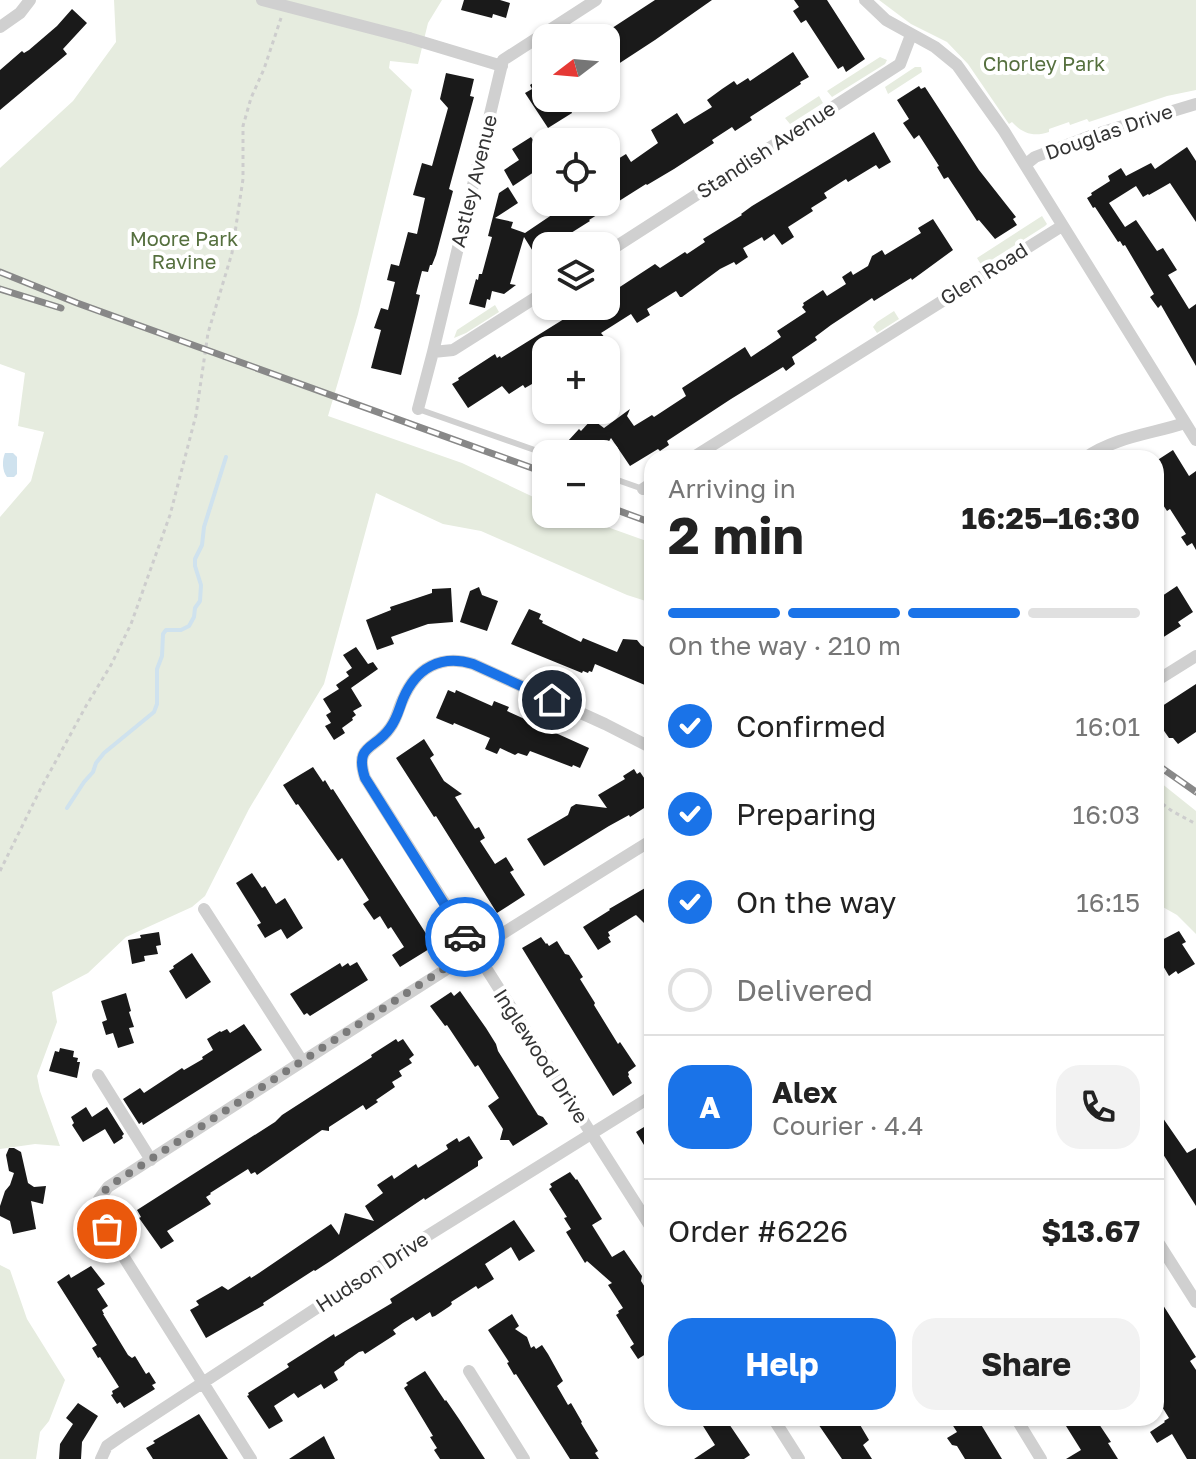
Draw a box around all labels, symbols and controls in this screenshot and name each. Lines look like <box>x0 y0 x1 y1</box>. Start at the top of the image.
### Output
north arrow <box>532 24 620 112</box>
map controls <box>532 24 620 528</box>
park label: Chorley Park <box>983 51 1105 75</box>
street label: Standish Avenue <box>692 95 839 203</box>
street label: Douglas Drive <box>1042 98 1176 164</box>
street label: Astley Avenue <box>445 112 501 250</box>
button: locate <box>532 128 620 216</box>
park label: Moore Park Ravine <box>130 226 238 273</box>
button: layers <box>532 232 620 320</box>
street label: Glen Road <box>935 237 1031 309</box>
button: + <box>532 336 620 424</box>
button: − <box>532 440 620 528</box>
text: Arriving in <box>668 473 796 504</box>
text: 16:25–16:30 <box>962 500 1140 536</box>
text: 2 min <box>668 503 804 565</box>
text: On the way · 210 m <box>668 630 901 661</box>
pin <box>518 666 586 734</box>
icon: home <box>530 678 574 722</box>
icon: check <box>668 704 712 748</box>
text: Confirmed <box>736 708 886 744</box>
text: 16:01 <box>1075 711 1140 742</box>
icon: check <box>668 792 712 836</box>
text: Preparing <box>736 796 877 832</box>
text: 16:03 <box>1073 799 1140 830</box>
icon: check <box>668 880 712 924</box>
text: On the way <box>736 884 896 920</box>
text: 16:15 <box>1076 887 1140 918</box>
courier <box>425 897 505 977</box>
icon: car <box>443 915 487 959</box>
text: Delivered <box>736 972 873 1008</box>
street label: Inglewood Drive <box>489 984 594 1127</box>
button: phone <box>1056 1065 1140 1149</box>
text: Alex <box>772 1074 837 1110</box>
text: A <box>699 1089 721 1125</box>
text: Courier · 4.4 <box>772 1110 924 1141</box>
pin <box>73 1195 141 1263</box>
icon: bag <box>85 1207 129 1251</box>
text: Order #6226 <box>668 1213 848 1249</box>
text: $13.67 <box>1041 1213 1140 1249</box>
street label: Hudson Drive <box>311 1226 432 1316</box>
button: Help <box>668 1318 896 1410</box>
button: Share <box>912 1318 1140 1410</box>

